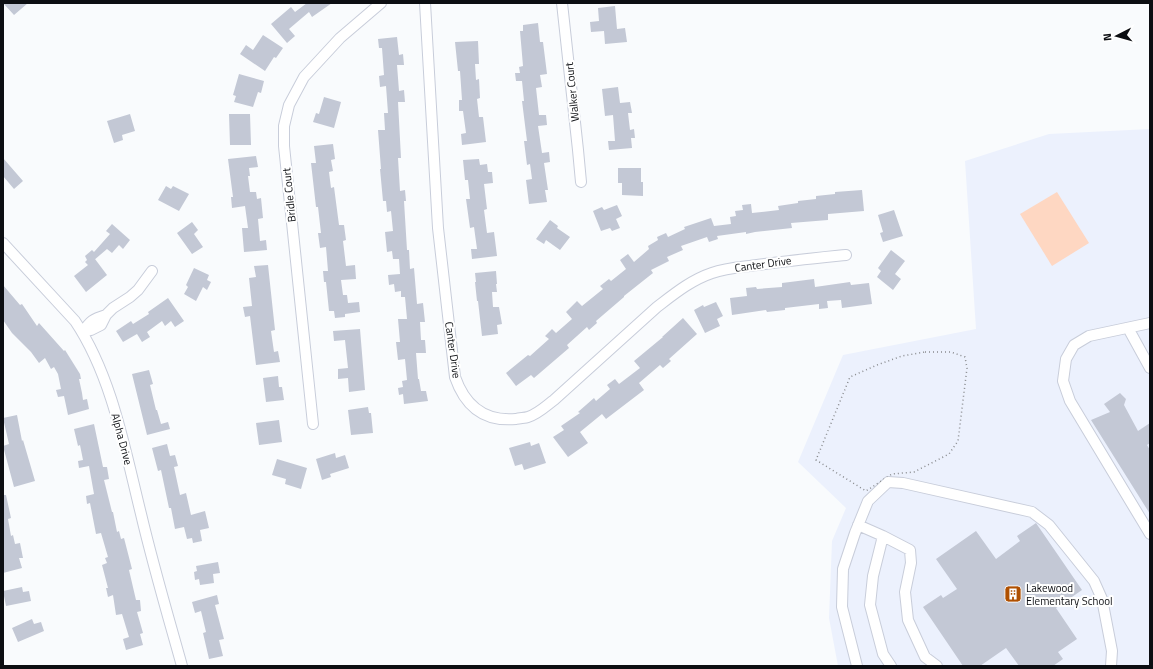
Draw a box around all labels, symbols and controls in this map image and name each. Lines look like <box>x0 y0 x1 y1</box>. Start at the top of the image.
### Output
north arrow <box>1097 16 1137 56</box>
text: N <box>1099 32 1115 42</box>
street label: Walker Court <box>561 61 583 123</box>
street label: Bridle Court <box>278 167 300 223</box>
street label: Canter Drive <box>734 252 793 276</box>
street label: Canter Drive <box>441 321 465 380</box>
street label: Alpha Drive <box>107 411 137 467</box>
place label: Lakewood Elementary School <box>1026 580 1113 609</box>
building icon: Lakewood Elementary School <box>1003 584 1023 604</box>

